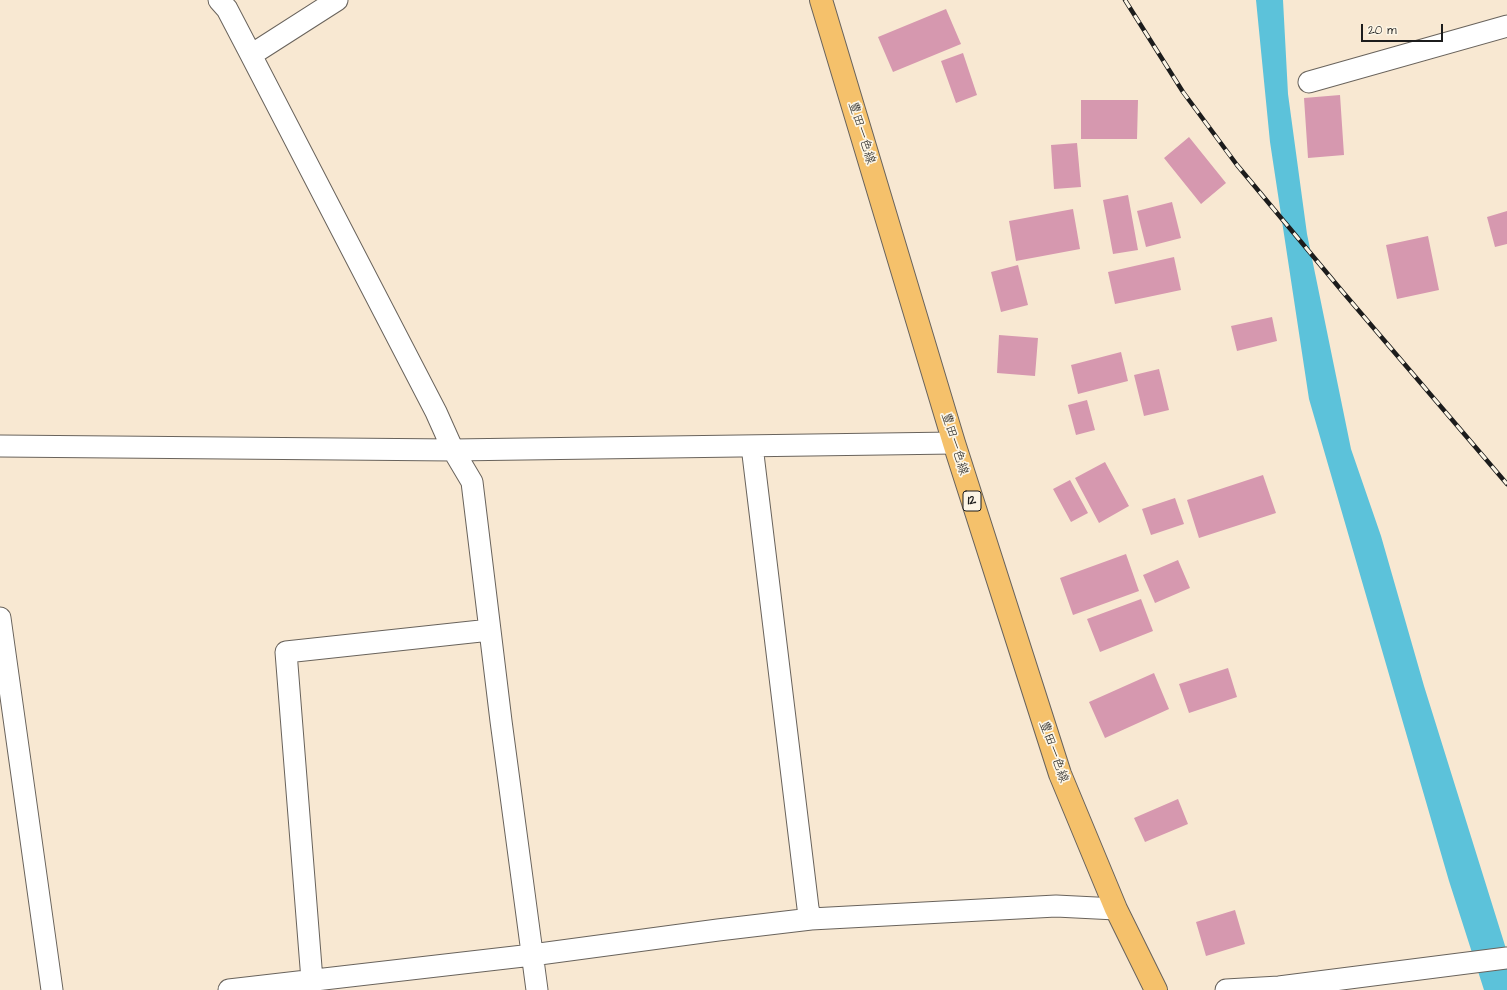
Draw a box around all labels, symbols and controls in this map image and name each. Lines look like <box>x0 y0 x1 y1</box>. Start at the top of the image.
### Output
scale bar <box>1363 16 1445 42</box>
text: 20 m <box>1368 22 1397 39</box>
street label: 豊田一色線 <box>844 100 878 166</box>
street label: 豊田一色線 <box>937 411 971 477</box>
road number: 12 <box>963 491 981 511</box>
street label: 豊田一色線 <box>1035 719 1071 785</box>

